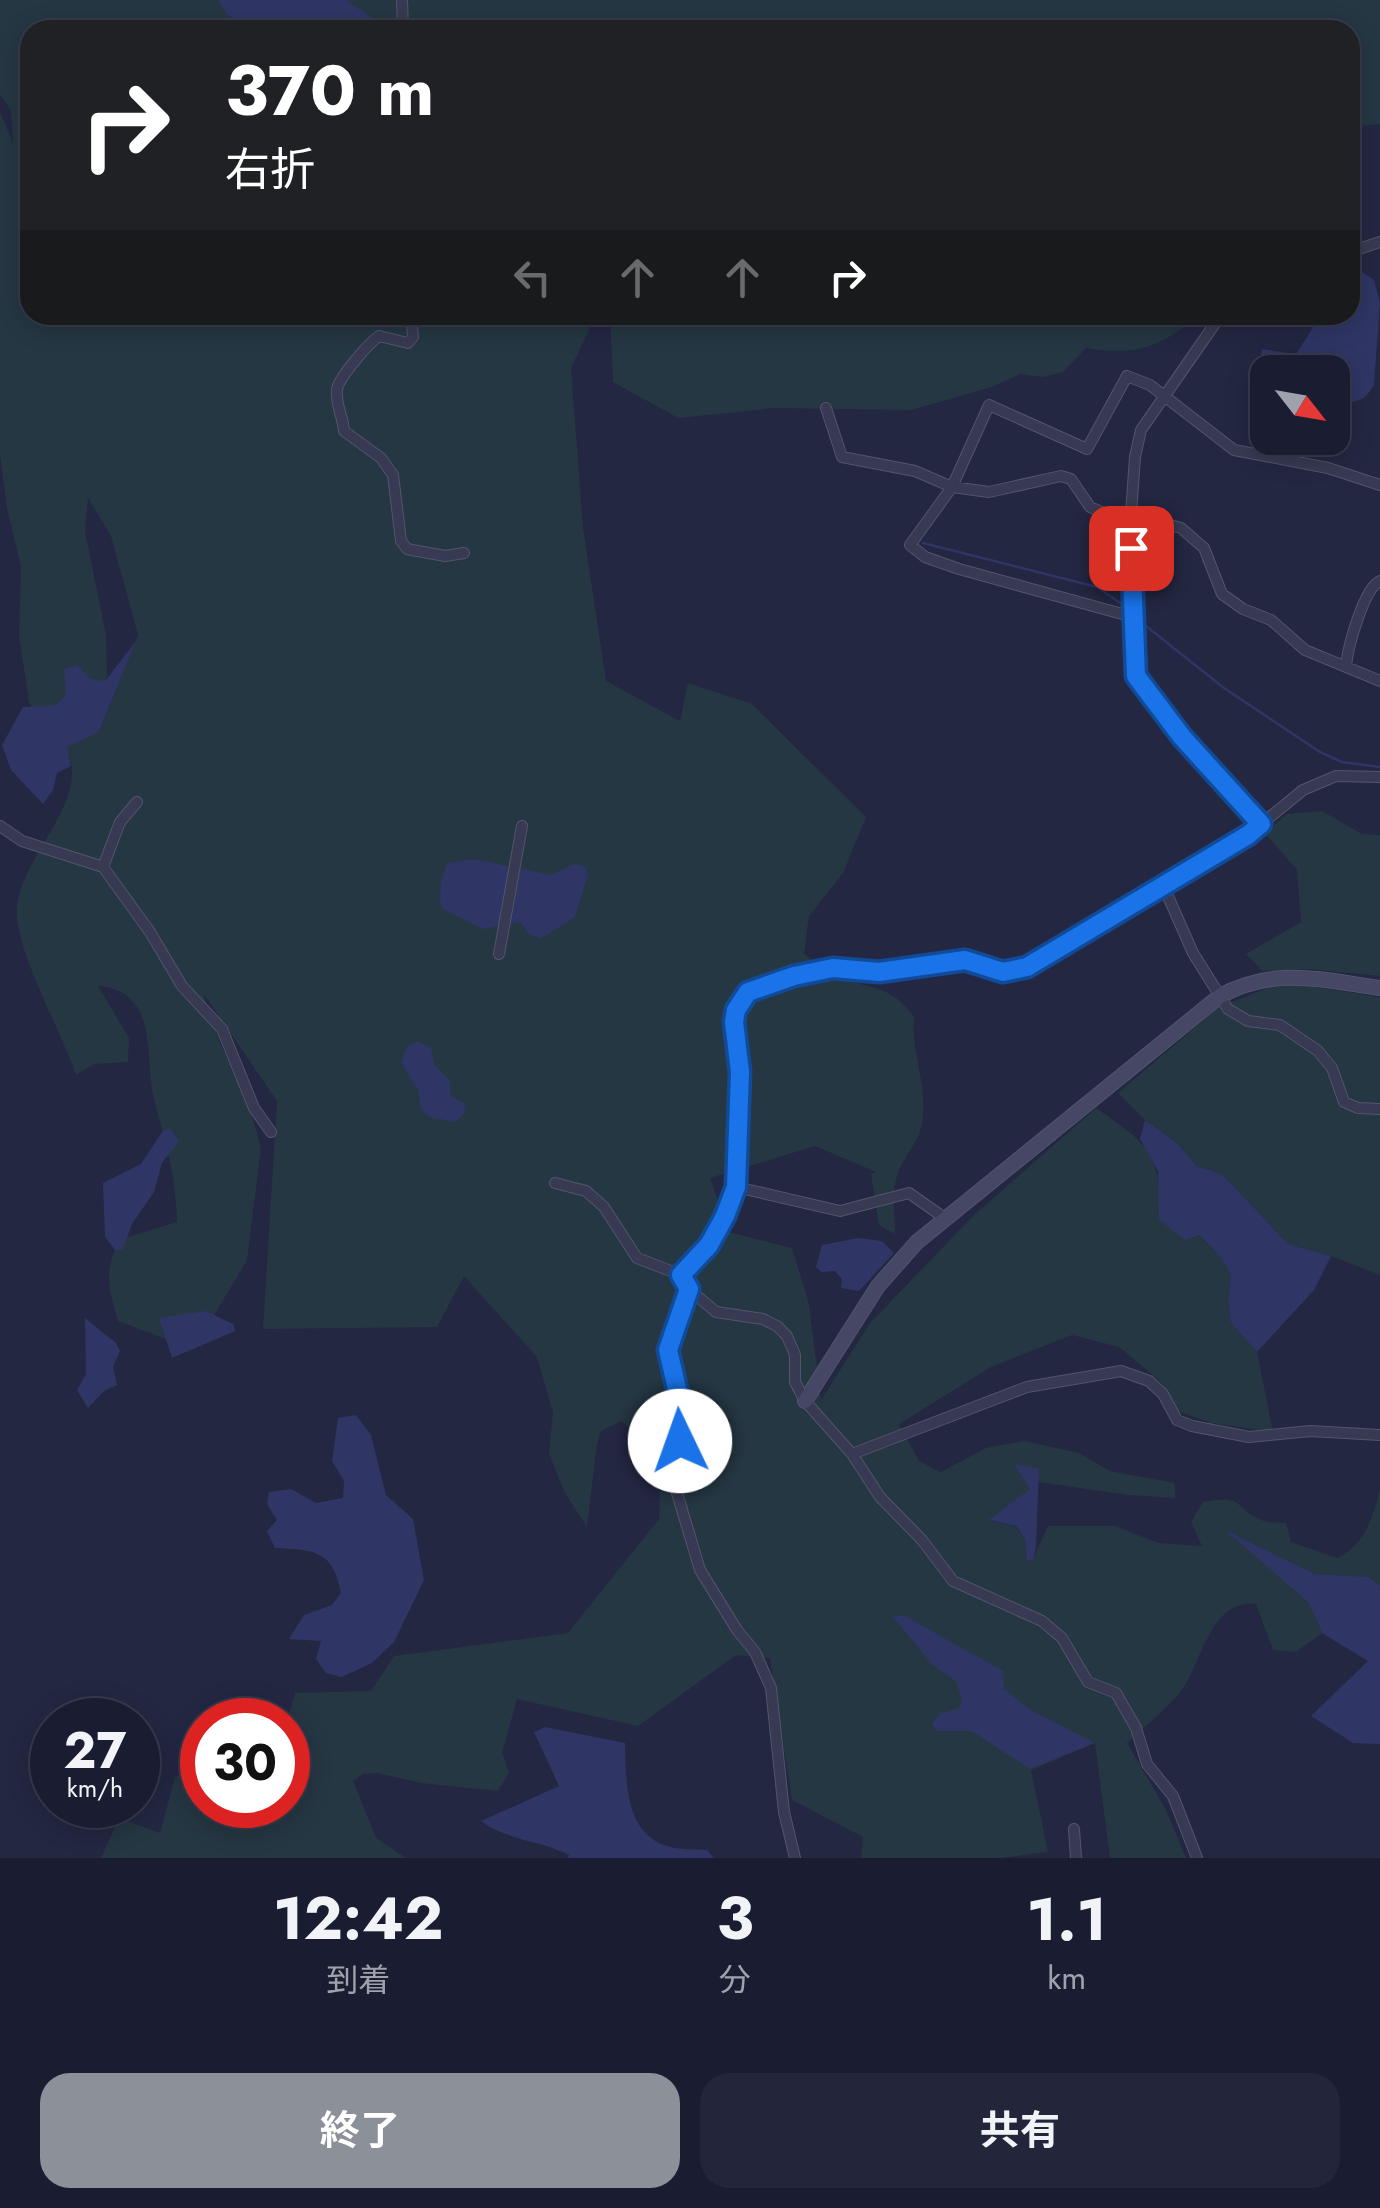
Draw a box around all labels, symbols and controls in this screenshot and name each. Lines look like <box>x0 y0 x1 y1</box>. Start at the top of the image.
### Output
text: 370 m <box>225 40 434 141</box>
icon: right <box>60 60 190 190</box>
text: 右折 <box>225 137 315 202</box>
icon: left <box>505 250 560 305</box>
icon: ahead <box>610 250 665 305</box>
icon: ahead <box>715 250 770 305</box>
icon: right <box>820 250 875 305</box>
north arrow <box>1250 355 1350 455</box>
map controls <box>1250 355 1350 455</box>
pin <box>1089 506 1174 591</box>
icon: arrive <box>1104 521 1159 576</box>
position arrow <box>628 1389 732 1493</box>
speed limit sign: 30 <box>180 1698 310 1828</box>
text: 27 <box>64 1714 126 1787</box>
text: km/h <box>67 1770 123 1806</box>
text: 12:42 <box>273 1875 443 1962</box>
text: 3 <box>716 1875 754 1962</box>
text: 1.1 <box>1027 1876 1107 1963</box>
text: km <box>1047 1955 1086 2001</box>
text: 到着 <box>326 1957 390 2003</box>
text: 分 <box>719 1957 751 2003</box>
button: 終了 <box>40 2073 680 2188</box>
button: 共有 <box>700 2073 1340 2188</box>

